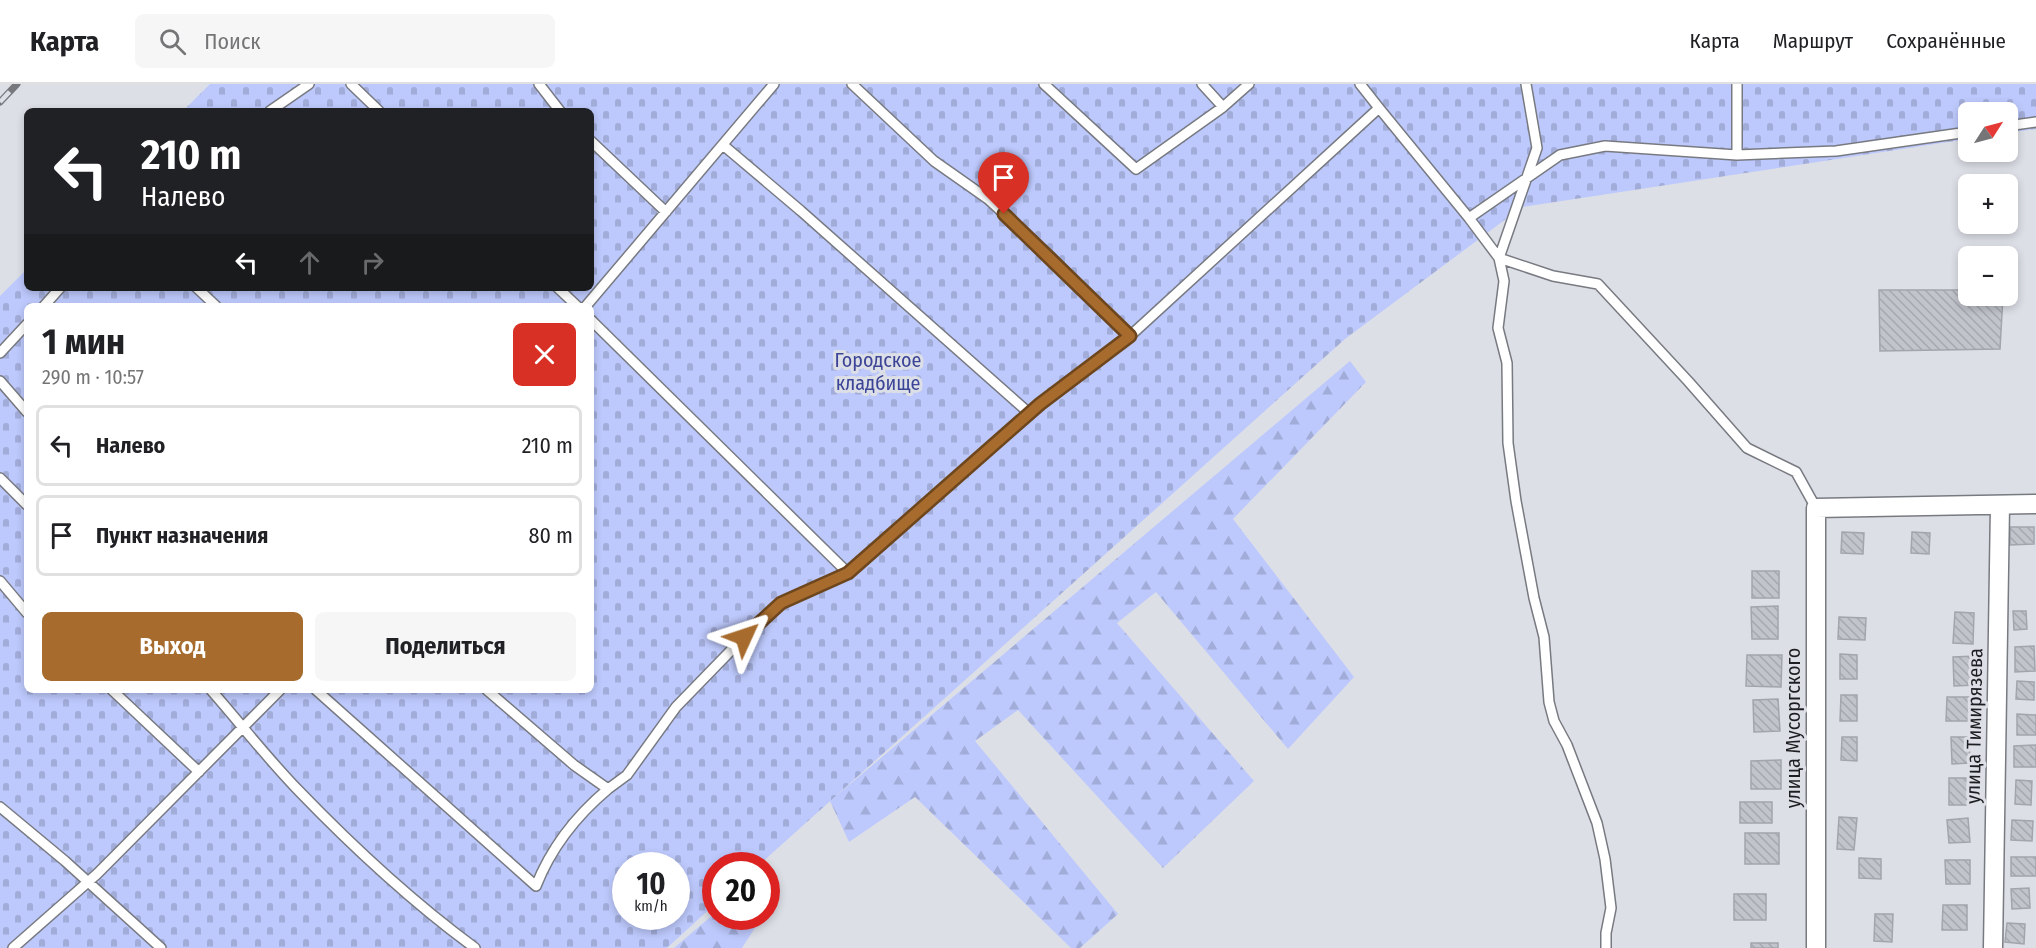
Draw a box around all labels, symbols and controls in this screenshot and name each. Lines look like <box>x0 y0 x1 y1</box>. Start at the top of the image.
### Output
search box <box>135 14 555 68</box>
text: Карта <box>30 25 99 58</box>
icon: search <box>156 25 189 58</box>
text: Поиск <box>204 28 261 55</box>
text: Карта <box>1690 28 1740 54</box>
text: Маршрут <box>1773 28 1853 54</box>
text: Сохранённые <box>1886 28 2006 54</box>
north arrow <box>1958 102 2018 162</box>
map controls <box>1958 102 2018 306</box>
text: 210 m <box>141 130 241 180</box>
icon: left <box>42 132 120 210</box>
pin <box>978 152 1029 214</box>
icon: arrive <box>987 161 1020 194</box>
button: + <box>1958 174 2018 234</box>
text: Налево <box>141 181 225 213</box>
icon: left <box>230 246 263 279</box>
icon: ahead <box>293 246 326 279</box>
icon: right <box>356 246 389 279</box>
button: − <box>1958 246 2018 306</box>
text: 1 мин <box>42 320 125 364</box>
button: close <box>513 323 576 386</box>
park label: Городское кладбище <box>835 348 921 395</box>
text: 290 m · 10:57 <box>42 365 144 389</box>
icon: left <box>45 429 78 462</box>
text: Налево <box>96 432 165 459</box>
text: 210 m <box>522 432 573 459</box>
icon: arrive <box>45 519 78 552</box>
text: Пункт назначения <box>96 522 268 549</box>
text: 80 m <box>528 522 573 549</box>
position arrow <box>712 605 776 669</box>
button: Выход <box>42 612 303 681</box>
button: Поделиться <box>315 612 576 681</box>
street label: улица Мусоргского <box>1781 648 1805 808</box>
street label: улица Тимирязева <box>1961 648 1987 804</box>
speed limit sign: 20 <box>702 852 780 930</box>
text: 10 <box>636 866 666 902</box>
text: km/h <box>634 897 668 915</box>

